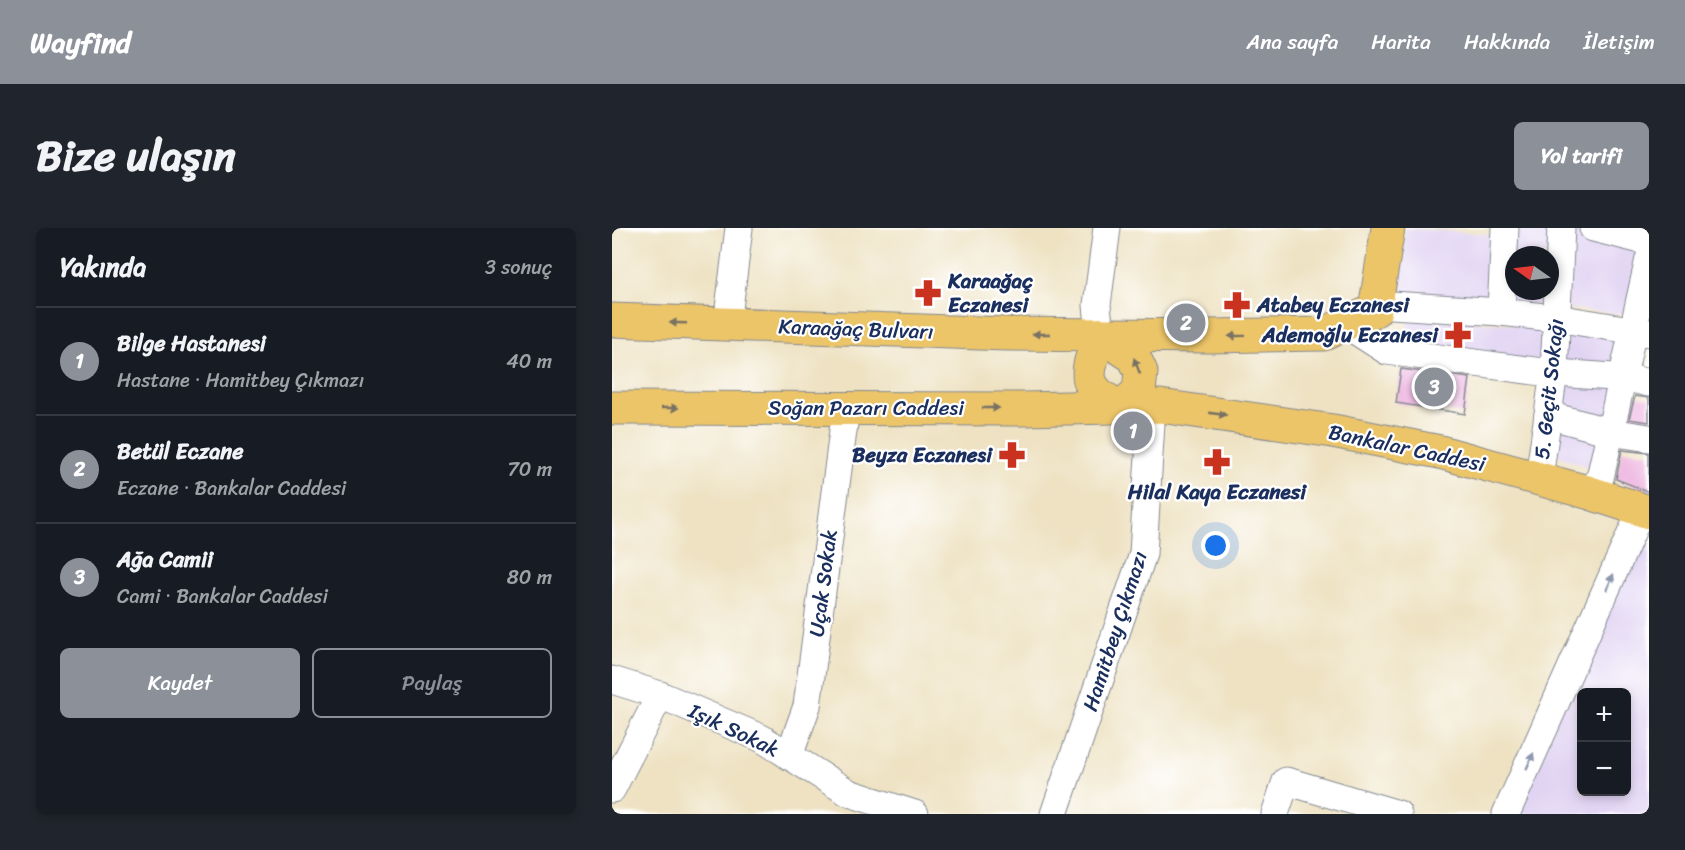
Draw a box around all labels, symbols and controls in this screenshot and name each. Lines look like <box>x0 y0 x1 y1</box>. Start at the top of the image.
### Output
text: Wayfind <box>30 18 131 67</box>
text: Ana sayfa <box>1246 23 1338 61</box>
text: Harita <box>1371 23 1431 61</box>
text: Hakkında <box>1464 23 1550 61</box>
text: İletişim <box>1583 23 1655 61</box>
text: Bize ulaşın <box>36 119 236 193</box>
button: Yol tarifi <box>1514 122 1649 190</box>
text: Yakında <box>60 244 146 290</box>
north arrow <box>1505 246 1559 300</box>
text: 3 sonuç <box>485 250 552 285</box>
place label: Karaağaç Eczanesi <box>947 262 1033 324</box>
pharmacy icon: Karaağaç Eczanesi <box>913 278 943 308</box>
place label: Atabey Eczanesi <box>1256 286 1410 324</box>
pharmacy icon: Atabey Eczanesi <box>1222 290 1252 320</box>
pin: 2 <box>1166 300 1206 346</box>
street label: Karaağaç Bulvarı <box>778 307 934 351</box>
place label: Ademoğlu Eczanesi <box>1261 316 1439 354</box>
street label: 5. Geçit Sokağı <box>1523 317 1575 461</box>
one-way arrow <box>669 319 688 328</box>
pharmacy icon: Ademoğlu Eczanesi <box>1443 320 1473 350</box>
text: Bilge Hastanesi <box>117 324 266 363</box>
one-way arrow <box>1032 329 1051 339</box>
one-way arrow <box>1227 331 1246 341</box>
text: 1 <box>75 344 84 379</box>
text: 40 m <box>506 344 552 379</box>
one-way arrow <box>1131 357 1141 375</box>
text: Hastane · Hamitbey Çıkmazı <box>117 363 364 398</box>
pin: 3 <box>1414 364 1454 410</box>
street label: Soğan Pazarı Caddesi <box>768 389 965 427</box>
one-way arrow <box>661 403 680 413</box>
one-way arrow <box>982 403 1001 413</box>
pin: 1 <box>1114 408 1152 454</box>
one-way arrow <box>1209 410 1228 419</box>
street label: Bankalar Caddesi <box>1325 413 1490 483</box>
text: Betül Eczane <box>117 432 243 471</box>
place label: Beyza Eczanesi <box>852 436 993 474</box>
pharmacy icon: Beyza Eczanesi <box>997 440 1027 470</box>
pharmacy icon: Hilal Kaya Eczanesi <box>1202 447 1232 477</box>
text: 2 <box>74 452 85 487</box>
text: 70 m <box>507 452 552 487</box>
text: Eczane · Bankalar Caddesi <box>117 471 346 506</box>
place label: Hilal Kaya Eczanesi <box>1127 473 1307 511</box>
street label: Uçak Sokak <box>798 527 848 639</box>
your location <box>1201 531 1230 560</box>
text: Ağa Camii <box>117 540 213 579</box>
street label: Hamitbey Çıkmazı <box>1071 546 1159 716</box>
text: 3 <box>74 560 85 595</box>
text: 80 m <box>507 560 552 595</box>
one-way arrow <box>1605 574 1614 591</box>
text: Cami · Bankalar Caddesi <box>117 579 328 614</box>
button: Kaydet <box>60 648 300 718</box>
button: Paylaş <box>312 648 552 718</box>
map controls <box>1577 688 1631 796</box>
button: + <box>1577 688 1631 742</box>
street label: Işık Sokak <box>681 692 786 768</box>
button: − <box>1577 742 1631 796</box>
one-way arrow <box>1525 751 1535 769</box>

